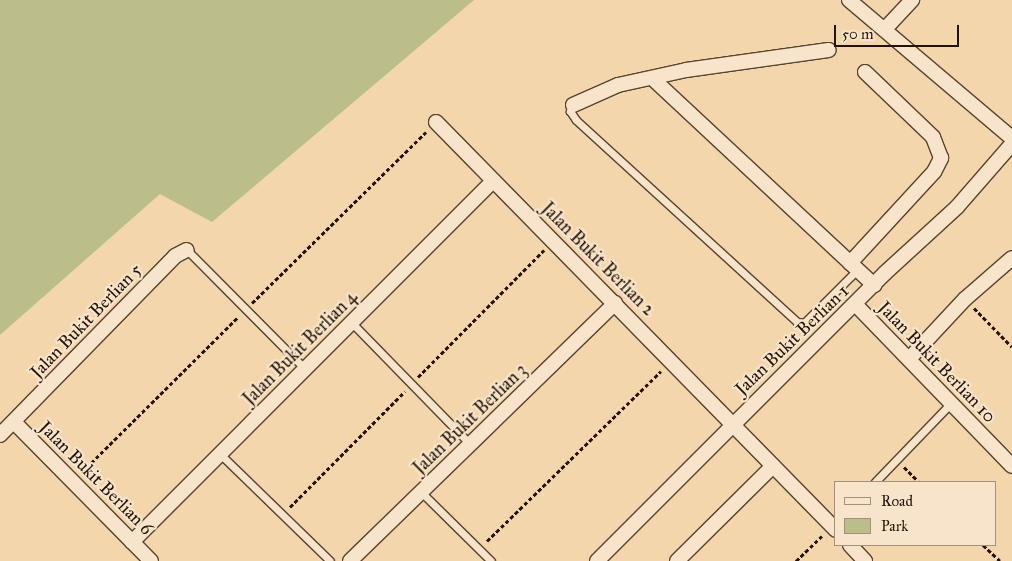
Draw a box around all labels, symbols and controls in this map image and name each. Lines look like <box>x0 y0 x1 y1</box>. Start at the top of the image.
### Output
scale bar <box>837 15 962 47</box>
text: 50 m <box>842 25 874 43</box>
street label: Jalan Bukit Berlian 2 <box>537 198 659 320</box>
street label: Jalan Bukit Berlian 5 <box>26 259 146 383</box>
street label: Jalan Bukit Berlian 1 <box>731 280 853 400</box>
street label: Jalan Bukit Berlian 4 <box>238 286 362 410</box>
street label: Jalan Bukit Berlian 10 <box>874 297 1000 427</box>
street label: Jalan Bukit Berlian 3 <box>409 359 531 479</box>
street label: Jalan Bukit Berlian 6 <box>35 417 157 539</box>
legend <box>834 481 997 546</box>
text: Road <box>881 492 913 510</box>
text: Park <box>881 517 908 535</box>

